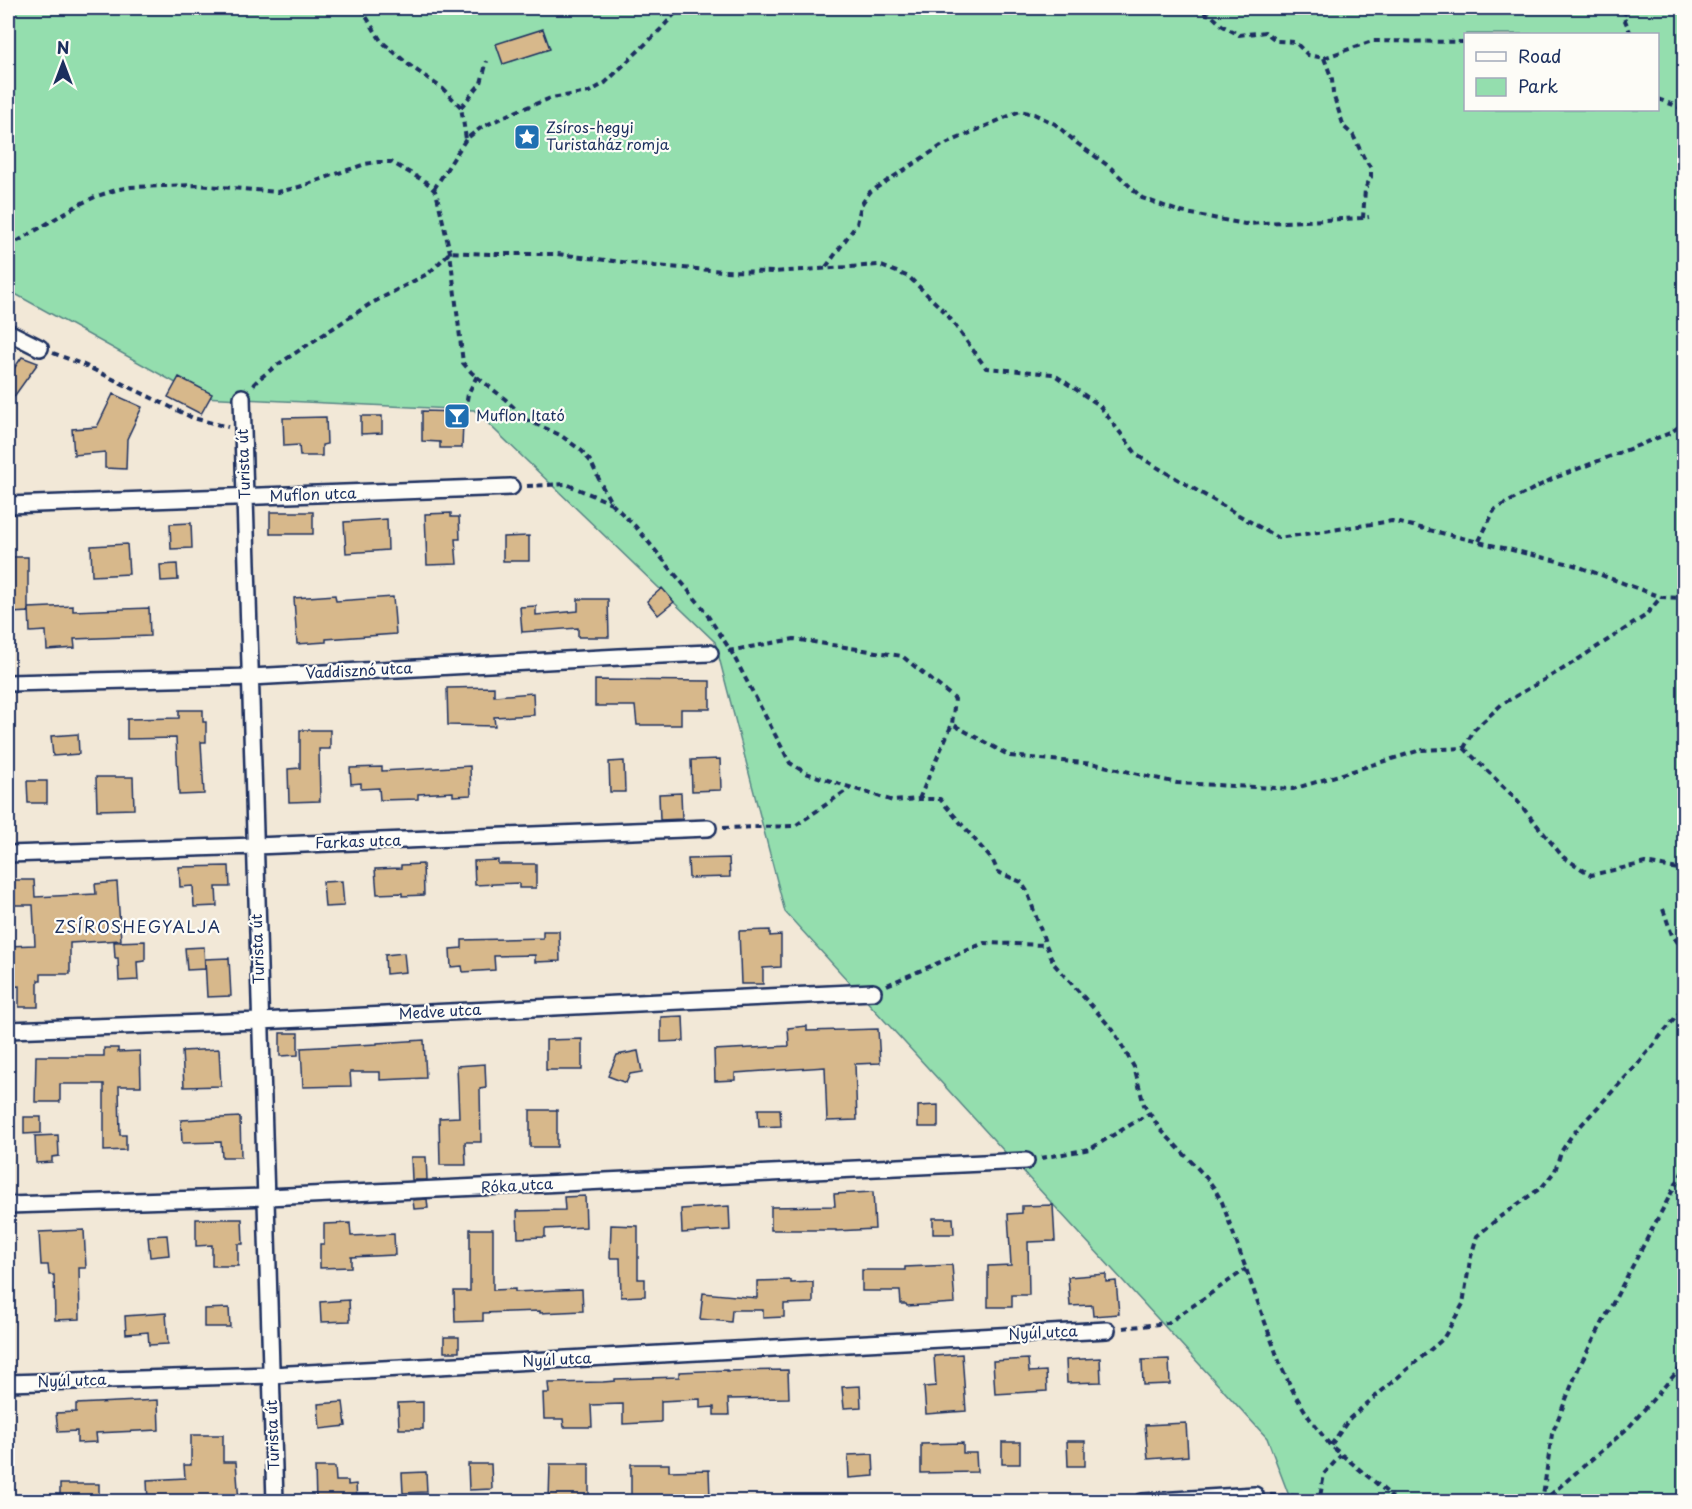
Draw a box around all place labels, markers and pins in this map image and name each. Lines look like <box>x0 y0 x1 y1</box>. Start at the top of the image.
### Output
place label: Zsíros-hegyi Turistaház romja <box>546 115 670 155</box>
place icon: Zsíros-hegyi Turistaház romja <box>512 122 542 152</box>
bar icon: Muflon Itató <box>442 401 472 431</box>
place label: Muflon Itató <box>476 403 565 426</box>

